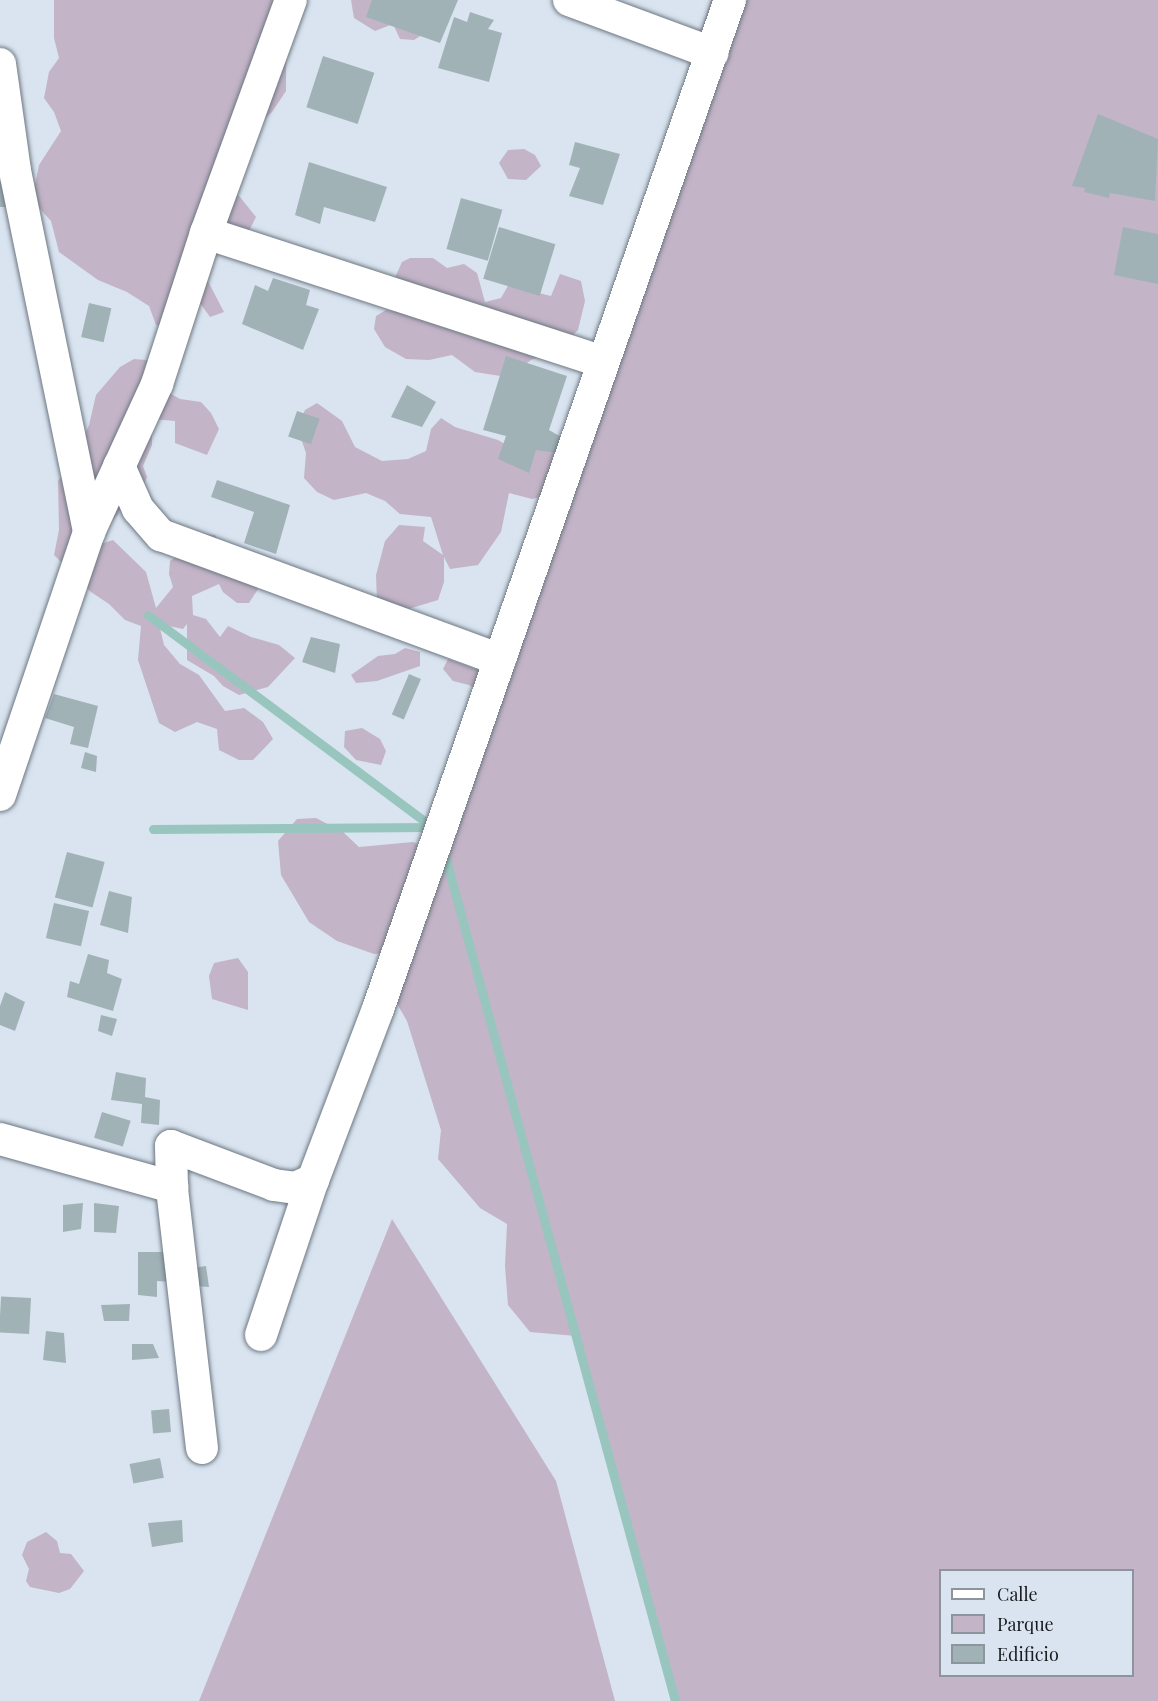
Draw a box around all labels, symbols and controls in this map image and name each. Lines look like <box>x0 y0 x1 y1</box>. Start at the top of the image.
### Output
legend <box>939 1569 1134 1677</box>
text: Calle <box>997 1582 1038 1606</box>
text: Parque <box>997 1612 1054 1636</box>
text: Edificio <box>997 1642 1059 1666</box>

